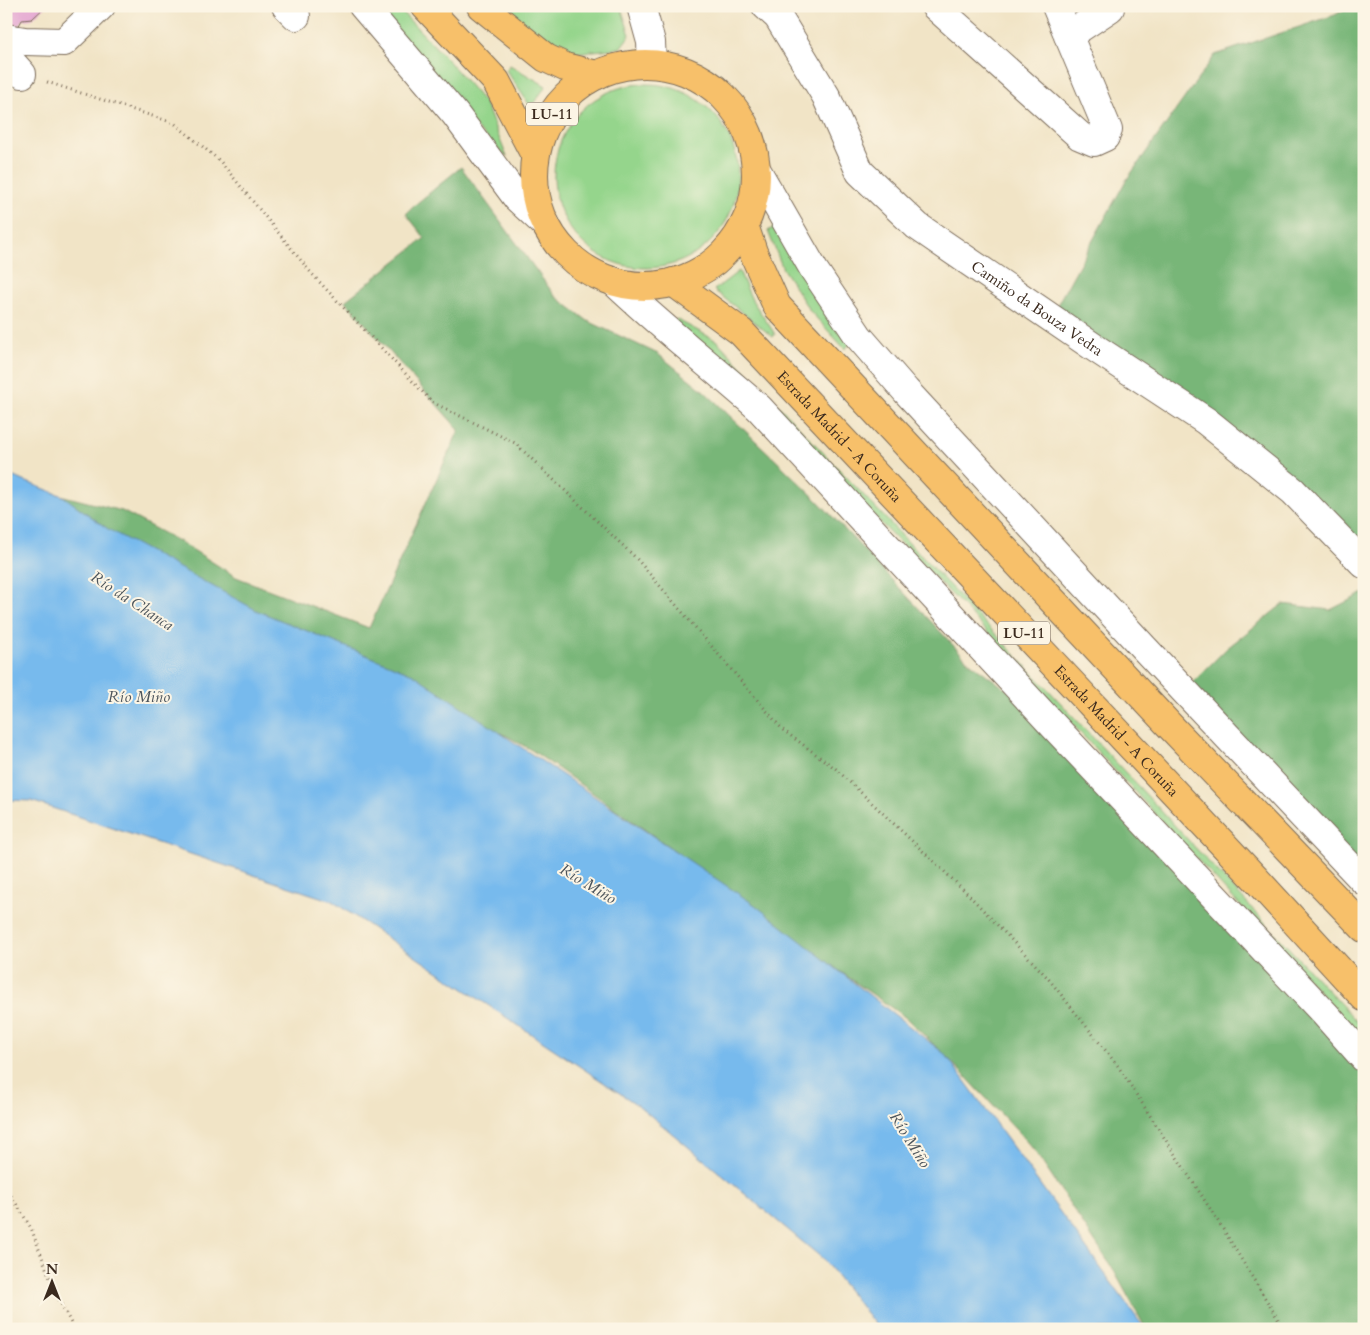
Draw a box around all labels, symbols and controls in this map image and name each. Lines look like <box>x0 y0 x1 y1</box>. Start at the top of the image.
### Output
road number: LU-11 <box>526 102 578 126</box>
street label: Camiño da Bouza Vedra <box>967 256 1107 361</box>
street label: Estrada Madrid - A Coruña <box>773 367 907 507</box>
water label: Río da Chanca <box>86 566 178 636</box>
road number: LU-11 <box>998 622 1050 644</box>
street label: Estrada Madrid - A Coruña <box>1050 661 1183 801</box>
water label: Río Miño <box>108 686 171 708</box>
water label: Río Miño <box>556 859 621 910</box>
water label: Río Miño <box>884 1108 936 1173</box>
north arrow <box>28 1258 78 1308</box>
text: N <box>46 1260 58 1279</box>

